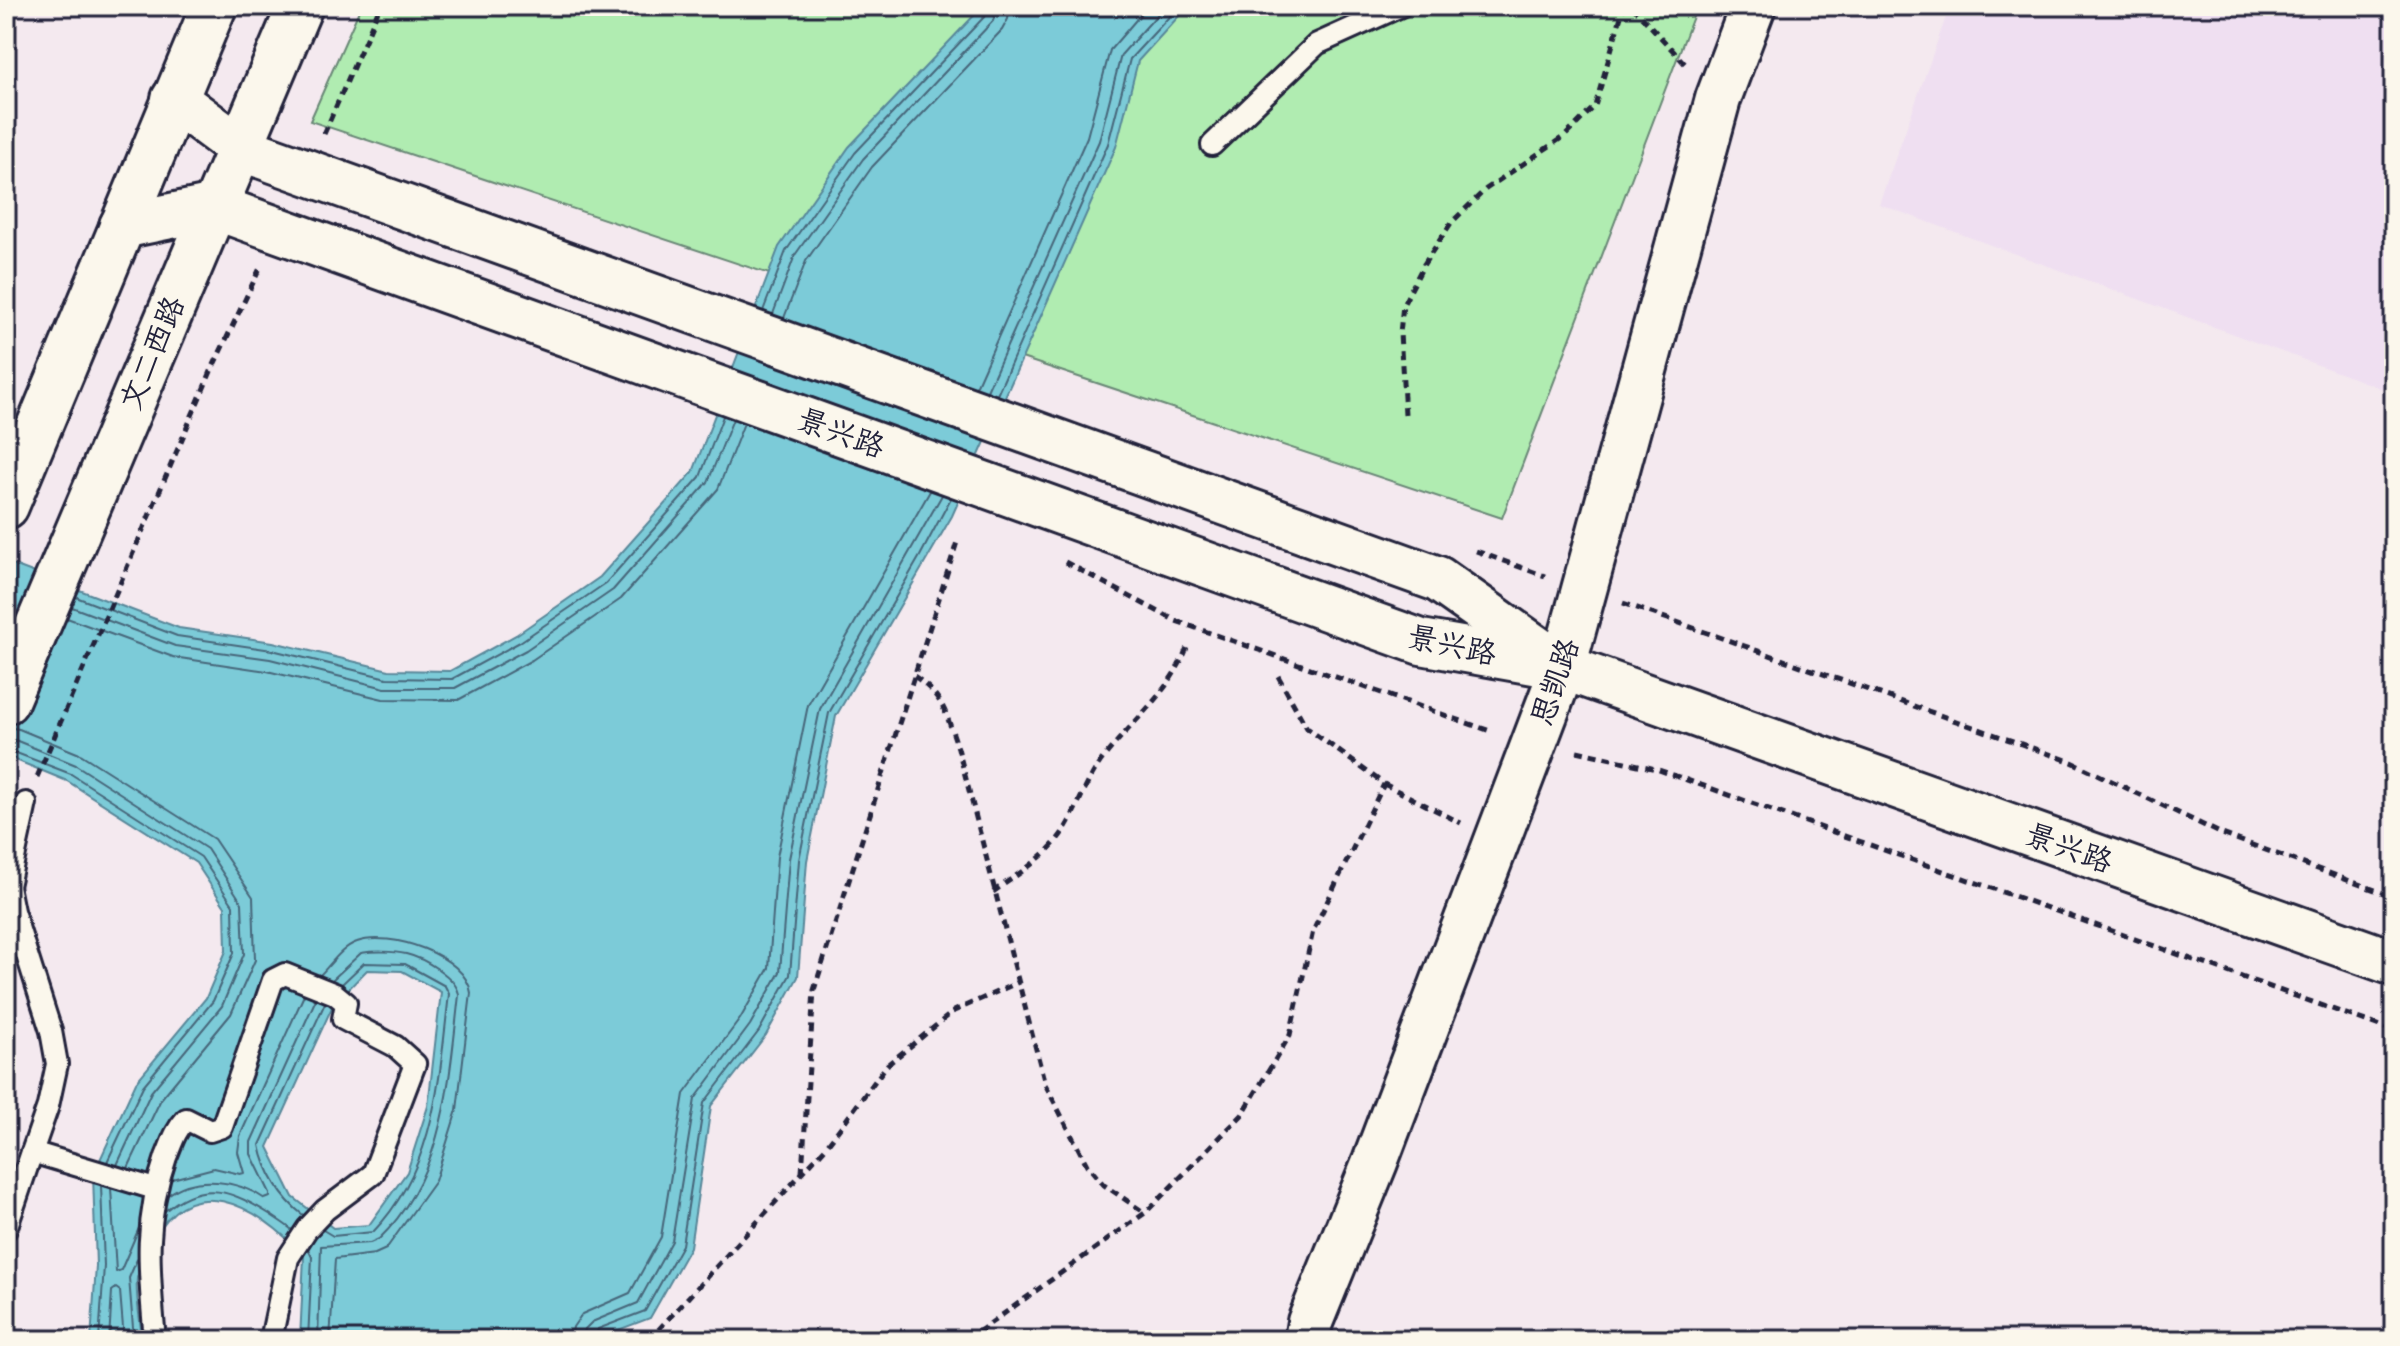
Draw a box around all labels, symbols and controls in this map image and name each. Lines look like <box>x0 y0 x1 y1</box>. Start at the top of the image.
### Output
street label: 文二西路 <box>109 290 194 416</box>
street label: 景兴路 <box>792 398 890 467</box>
street label: 景兴路 <box>1404 615 1500 674</box>
street label: 思凯路 <box>1520 633 1589 731</box>
street label: 景兴路 <box>2020 813 2118 882</box>

